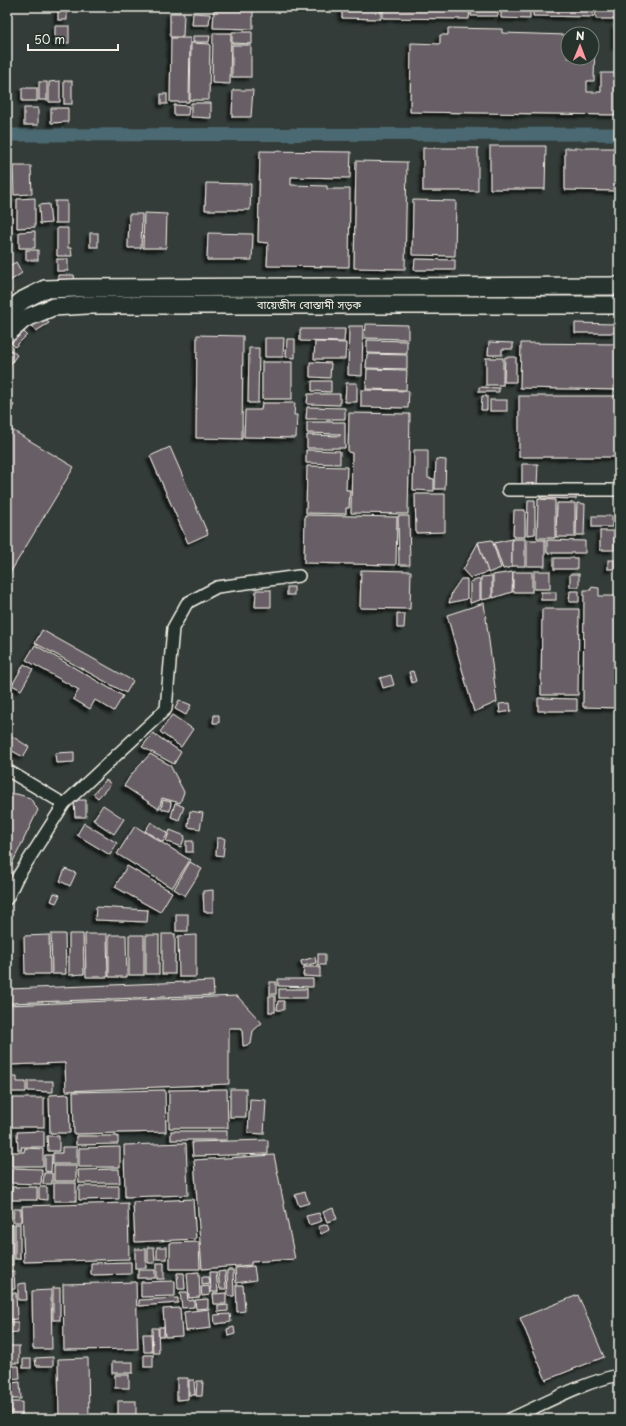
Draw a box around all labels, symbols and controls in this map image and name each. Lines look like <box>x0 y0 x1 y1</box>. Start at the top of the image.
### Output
scale bar <box>28 26 118 52</box>
north arrow <box>560 26 600 66</box>
text: N <box>576 27 585 44</box>
text: 50 m <box>34 30 65 48</box>
street label: বায়েজীদ বোস্তামী সড়ক <box>256 296 361 313</box>

